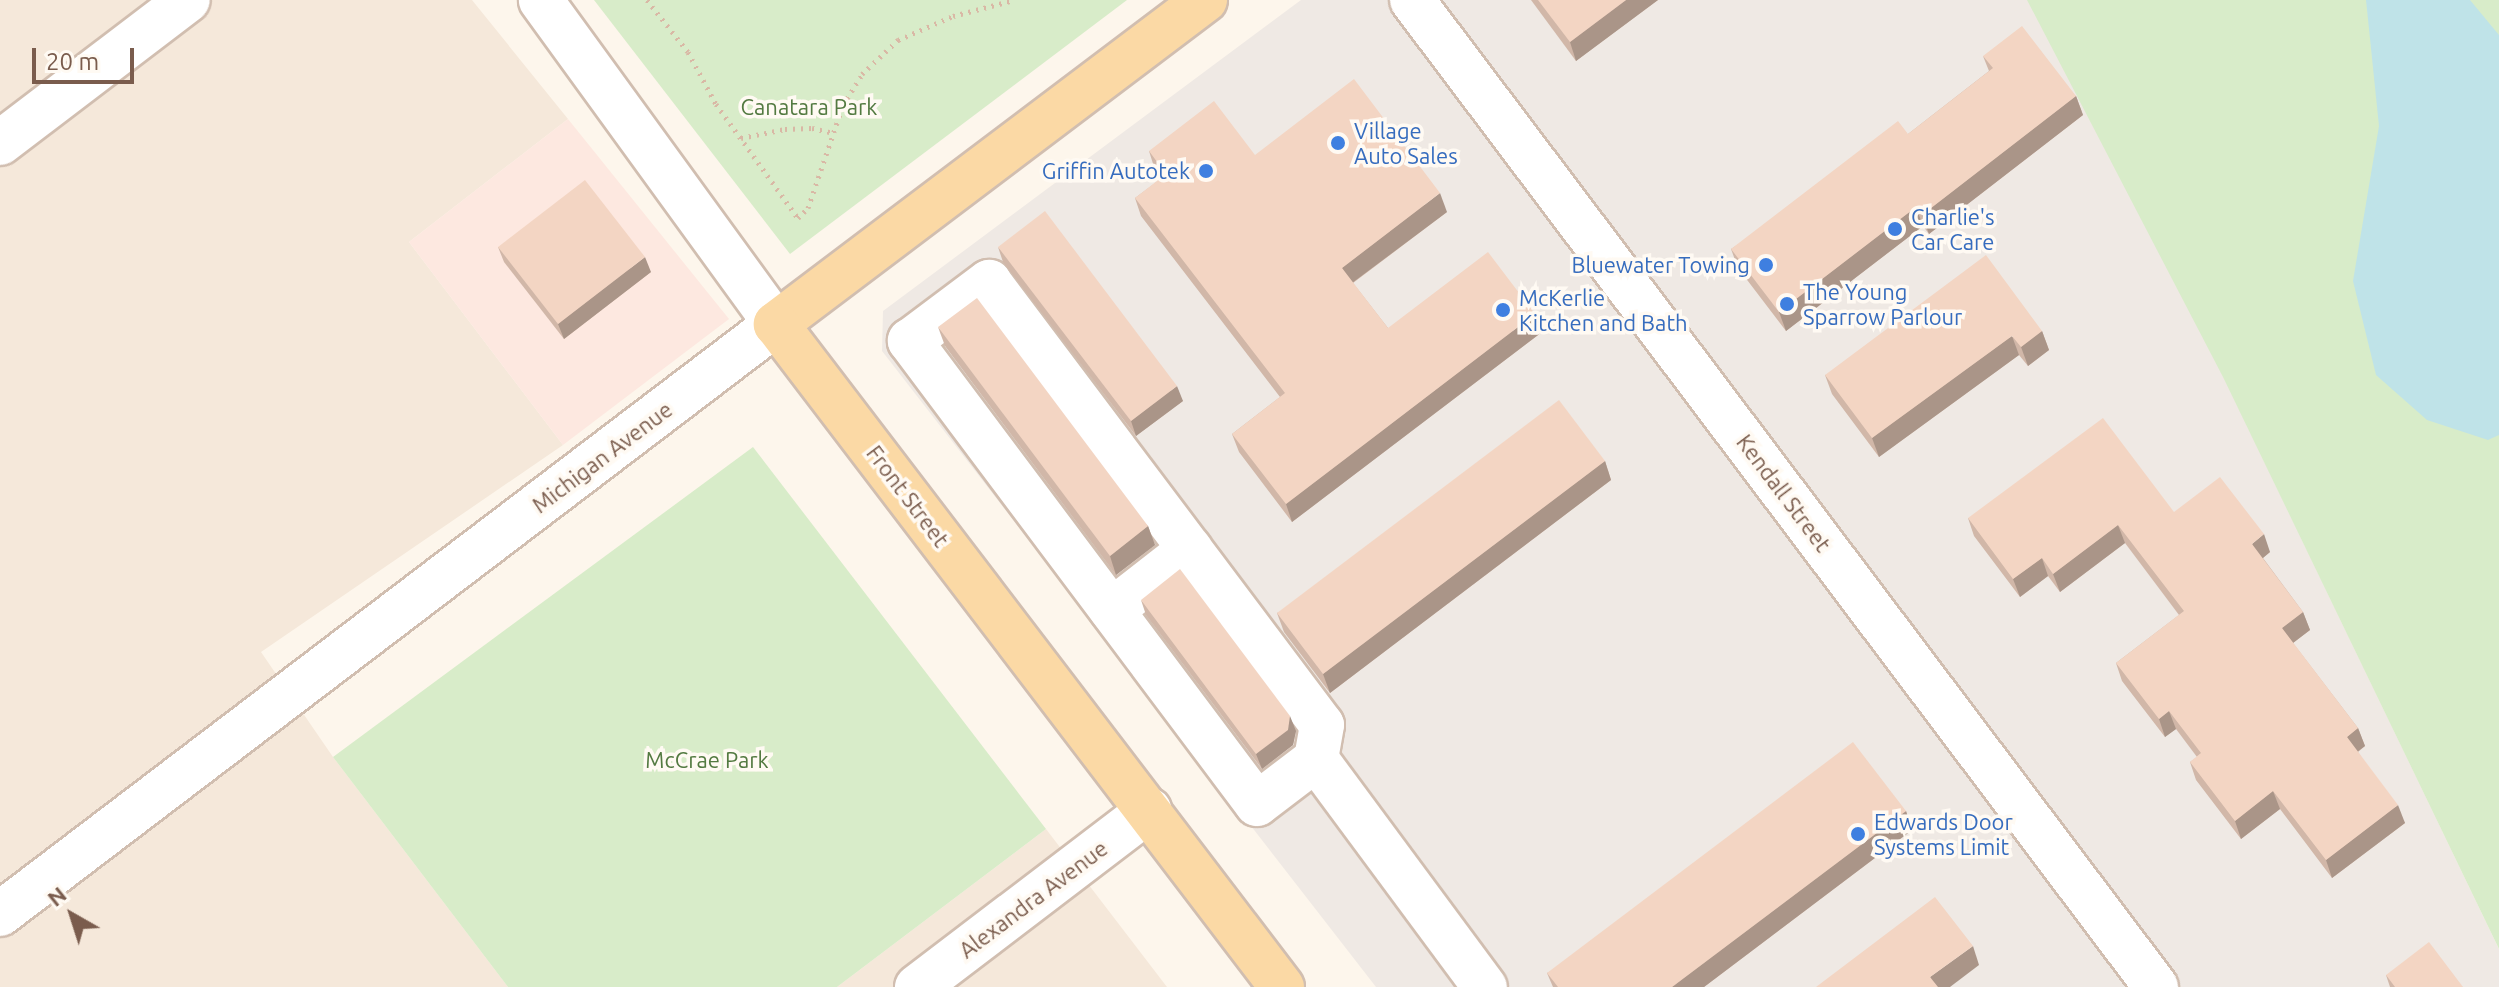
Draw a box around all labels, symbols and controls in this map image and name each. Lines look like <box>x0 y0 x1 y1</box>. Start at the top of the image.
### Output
scale bar <box>36 32 138 82</box>
text: 20 m <box>46 48 99 75</box>
park label: Canatara Park <box>741 94 877 120</box>
place label: Village Auto Sales <box>1354 117 1458 168</box>
marker: Village Auto Sales <box>1329 134 1347 152</box>
place label: Griffin Autotek <box>1042 158 1190 184</box>
marker: Griffin Autotek <box>1197 162 1215 180</box>
place label: Charlie's Car Care <box>1911 203 1995 254</box>
marker: Charlie's Car Care <box>1886 220 1904 238</box>
place label: Bluewater Towing <box>1571 252 1750 278</box>
marker: Bluewater Towing <box>1757 256 1775 274</box>
place label: The Young Sparrow Parlour <box>1803 278 1962 330</box>
place label: McKerlie Kitchen and Bath <box>1519 284 1688 336</box>
marker: The Young Sparrow Parlour <box>1778 295 1796 313</box>
marker: McKerlie Kitchen and Bath <box>1494 301 1512 319</box>
street label: Michigan Avenue <box>527 396 677 518</box>
street label: Kendall Street <box>1731 429 1837 557</box>
street label: Front Street <box>861 440 955 552</box>
park label: McCrae Park <box>645 747 769 773</box>
place label: Edwards Door Systems Limit <box>1874 808 2013 860</box>
marker: Edwards Door Systems Limit <box>1849 825 1867 843</box>
street label: Alexandra Avenue <box>954 835 1112 963</box>
north arrow <box>32 875 112 955</box>
text: N <box>42 881 71 911</box>

